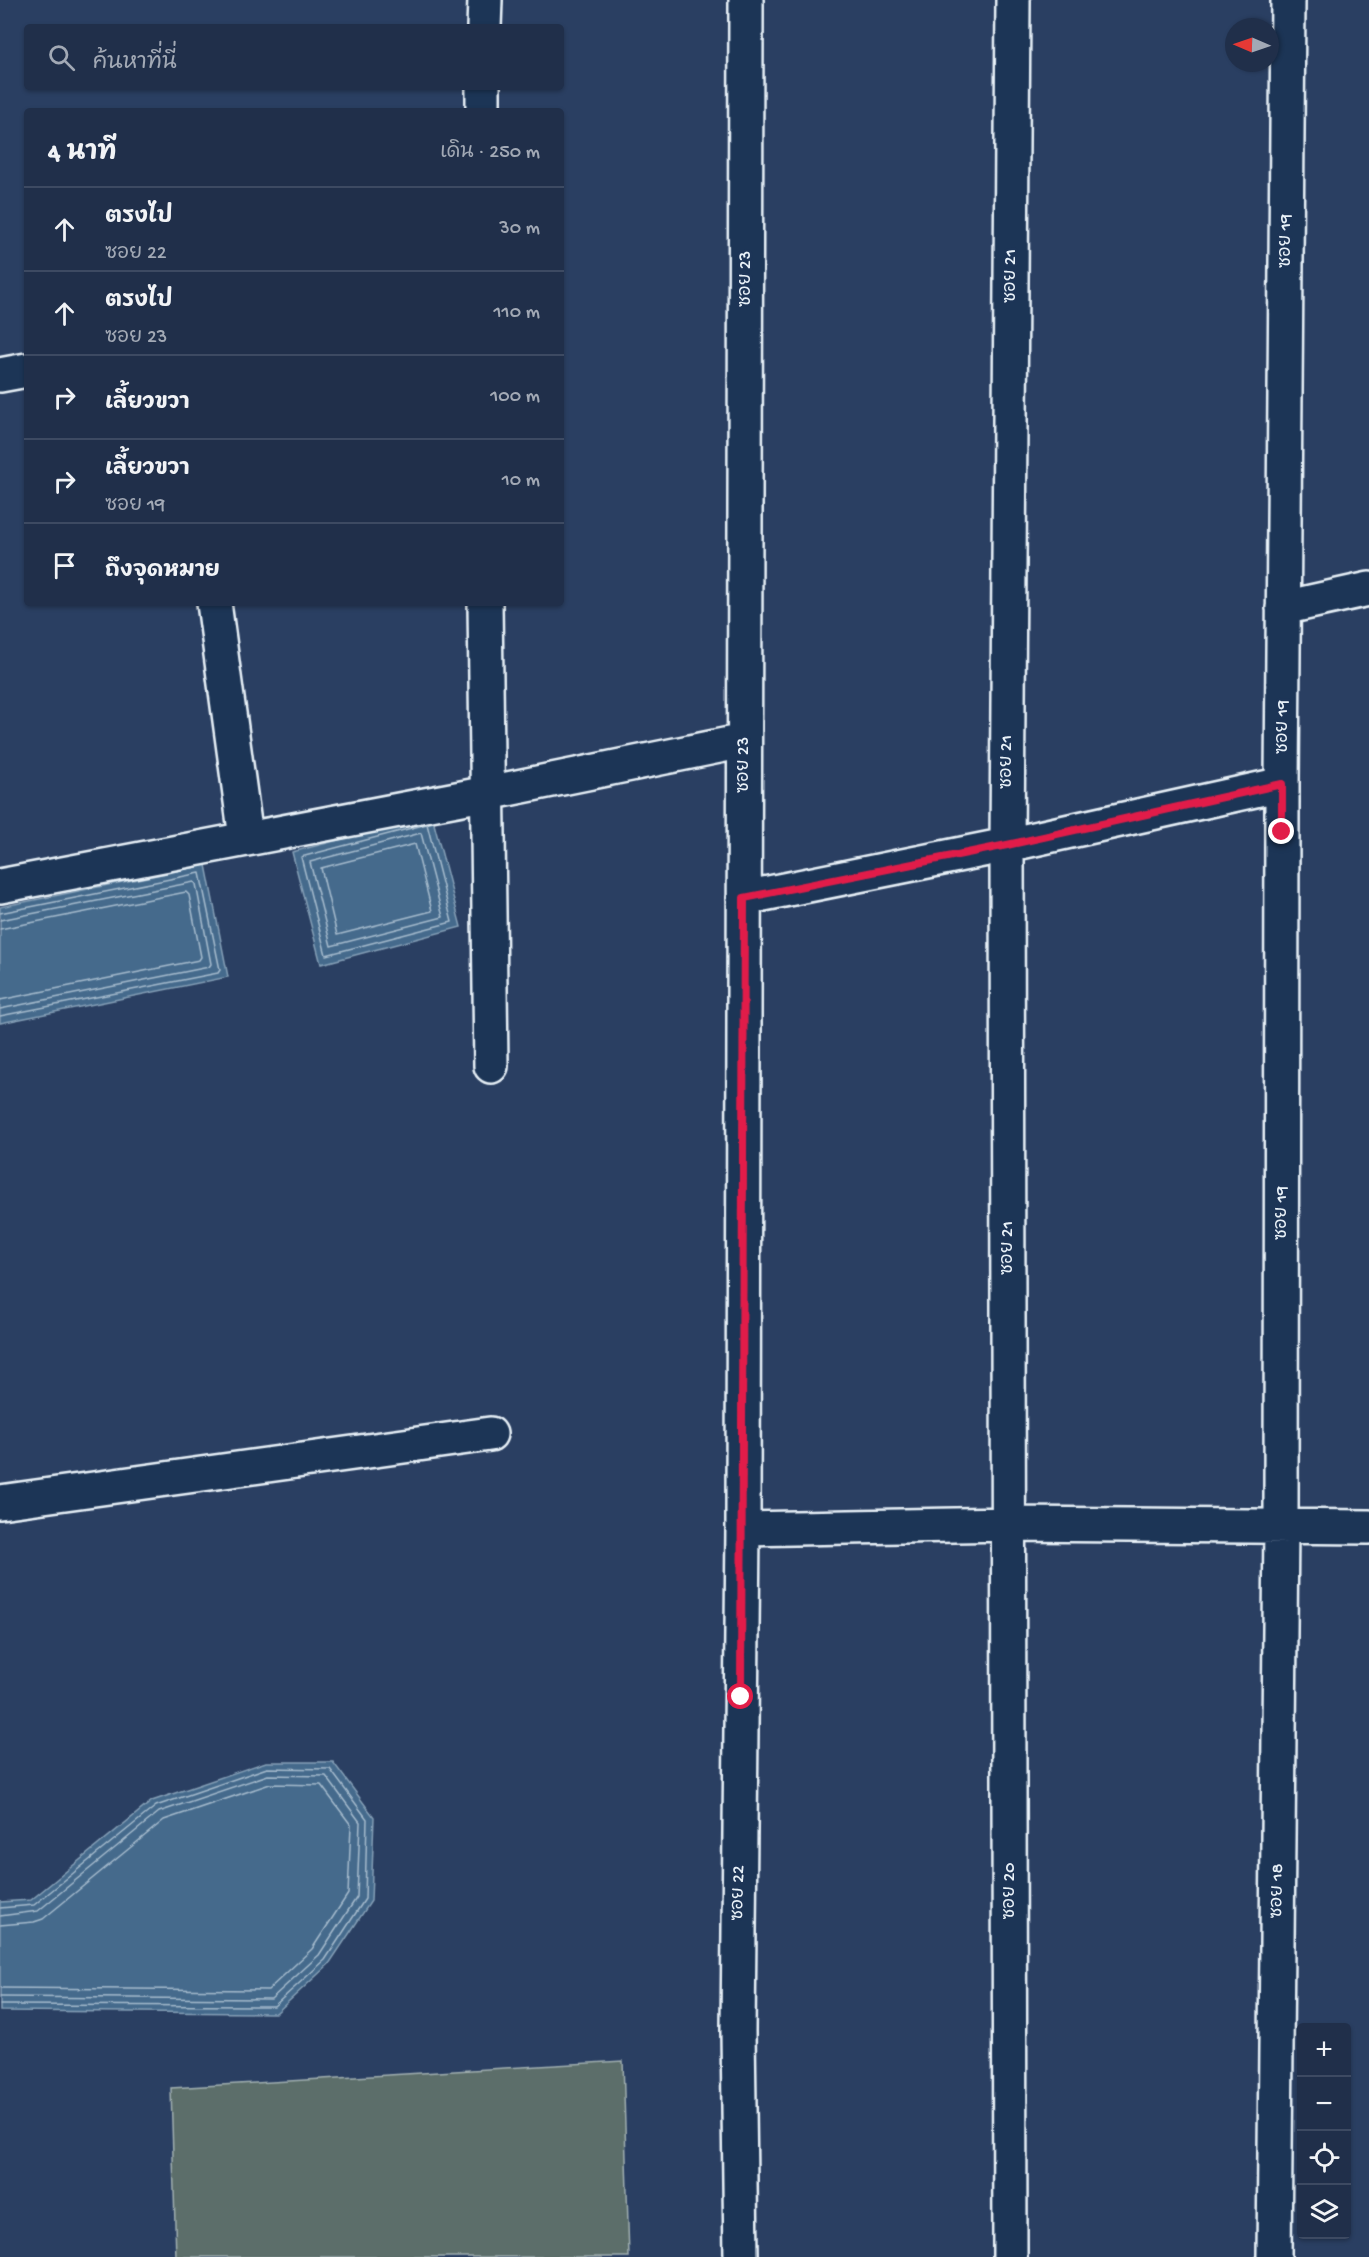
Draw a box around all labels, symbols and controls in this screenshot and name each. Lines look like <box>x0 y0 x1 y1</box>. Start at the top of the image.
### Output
north arrow <box>1225 18 1279 72</box>
search box <box>24 24 564 90</box>
icon: search <box>45 41 78 74</box>
text: ค้นหาที่นี่ <box>93 51 177 77</box>
text: 4 นาที <box>48 139 117 170</box>
text: เดิน · 250 m <box>440 142 540 165</box>
text: ตรงไป <box>105 205 173 231</box>
icon: ahead <box>48 213 81 246</box>
street label: ซอย 19 <box>1276 214 1297 268</box>
text: 30 m <box>499 218 540 241</box>
text: ซอย 22 <box>105 243 167 266</box>
street label: ซอย 21 <box>1001 249 1022 303</box>
street label: ซอย 23 <box>736 251 757 307</box>
text: ตรงไป <box>105 289 173 315</box>
icon: ahead <box>48 297 81 330</box>
text: 110 m <box>494 302 540 325</box>
text: ซอย 23 <box>105 327 167 350</box>
icon: right <box>48 381 81 414</box>
text: 100 m <box>490 386 540 409</box>
text: เลี้ยวขวา <box>105 391 189 417</box>
text: เลี้ยวขวา <box>105 457 189 483</box>
icon: right <box>48 465 81 498</box>
text: 10 m <box>502 470 540 493</box>
text: ซอย 19 <box>105 495 165 518</box>
icon: arrive <box>48 549 81 582</box>
text: ถึงจุดหมาย <box>105 559 220 585</box>
street label: ซอย 19 <box>1273 700 1294 754</box>
street label: ซอย 21 <box>997 735 1018 789</box>
street label: ซอย 23 <box>734 737 755 793</box>
route end <box>1268 818 1294 844</box>
street label: ซอย 19 <box>1272 1186 1293 1240</box>
street label: ซอย 21 <box>998 1221 1019 1275</box>
route start <box>727 1683 753 1709</box>
street label: ซอย 20 <box>1000 1863 1021 1919</box>
street label: ซอย 18 <box>1267 1863 1289 1919</box>
street label: ซอย 22 <box>728 1865 750 1921</box>
map controls <box>1297 2023 1351 2239</box>
button: + <box>1297 2023 1351 2077</box>
button: − <box>1297 2077 1351 2131</box>
button: locate <box>1297 2131 1351 2185</box>
button: layers <box>1297 2185 1351 2239</box>

